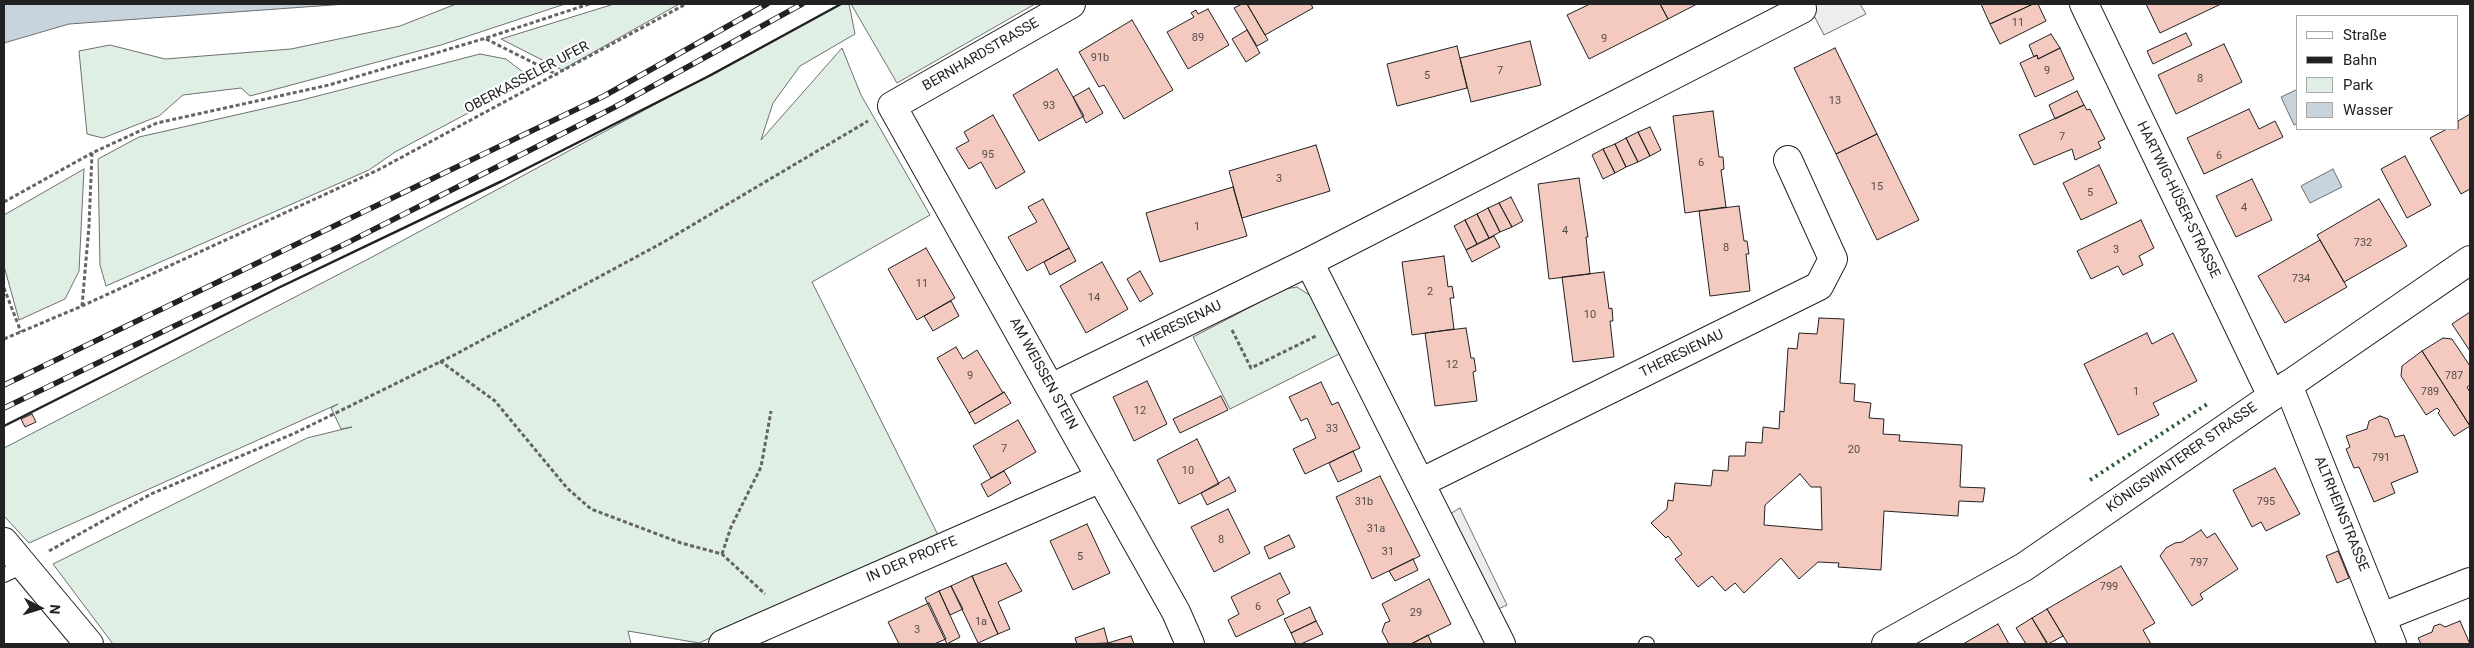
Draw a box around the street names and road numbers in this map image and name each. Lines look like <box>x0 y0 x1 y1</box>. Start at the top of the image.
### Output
street label: BERNHARDSTRASSE <box>920 15 1042 95</box>
street label: OBERKASSELER UFER <box>462 38 592 118</box>
street label: HARTWIG-HÜSER-STRASSE <box>2133 119 2223 281</box>
street label: THERESIENAU <box>1135 297 1225 353</box>
street label: AM WEISSEN STEIN <box>1005 315 1081 433</box>
street label: THERESIENAU <box>1637 326 1727 382</box>
street label: KÖNIGSWINTERER STRASSE <box>2104 400 2260 516</box>
street label: ALTRHEINSTRASSE <box>2310 454 2372 574</box>
street label: IN DER PROFFE <box>864 533 960 587</box>

